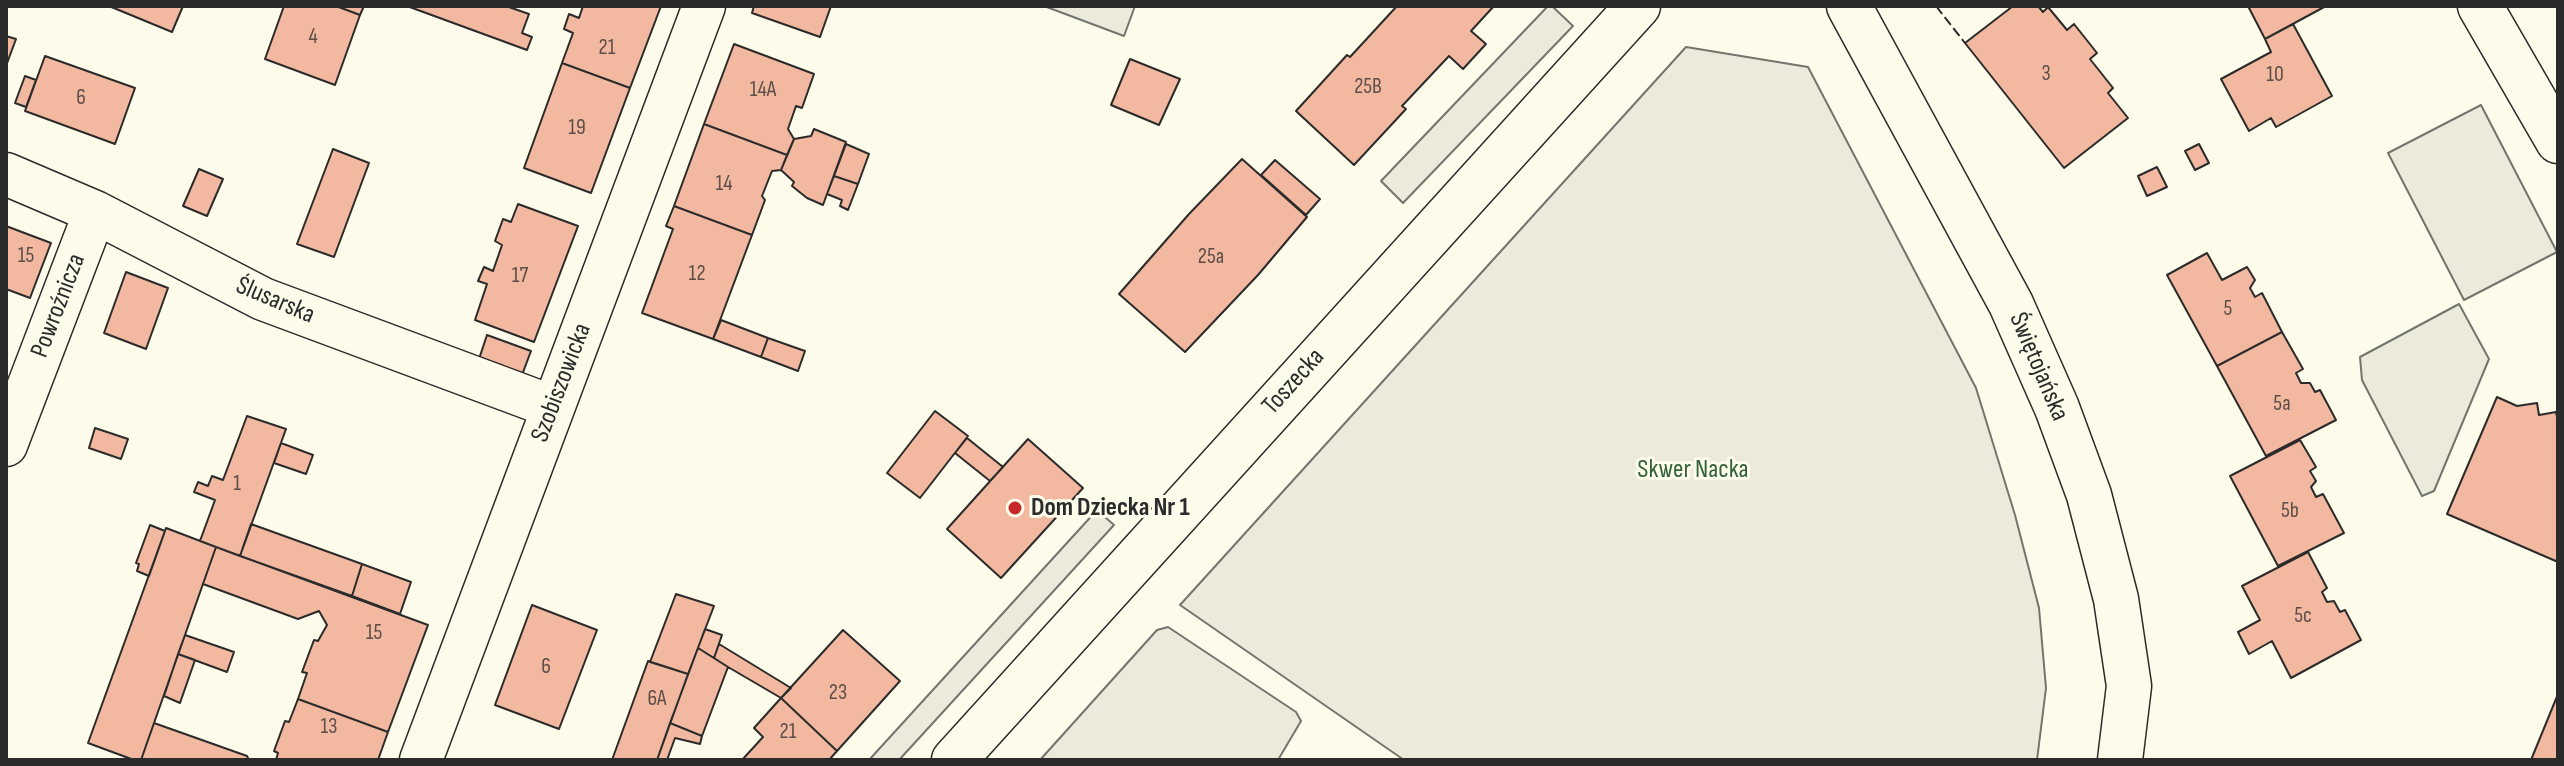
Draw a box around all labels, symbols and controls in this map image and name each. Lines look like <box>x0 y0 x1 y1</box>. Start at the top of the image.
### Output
house number: 4 <box>308 24 318 50</box>
house number: 21 <box>599 35 615 61</box>
house number: 3 <box>2041 61 2051 87</box>
house number: 10 <box>2266 62 2284 88</box>
house number: 25B <box>1354 74 1382 100</box>
house number: 14A <box>750 77 776 103</box>
house number: 6 <box>76 85 86 111</box>
house number: 19 <box>568 115 586 141</box>
house number: 14 <box>716 171 732 197</box>
house number: 15 <box>18 243 34 269</box>
house number: 25a <box>1198 244 1224 270</box>
street label: Powroźnicza <box>25 250 93 362</box>
house number: 12 <box>688 261 706 287</box>
house number: 17 <box>512 263 528 289</box>
street label: Ślusarska <box>231 271 319 331</box>
house number: 5 <box>2224 296 2232 322</box>
street label: Świętojańska <box>2001 308 2075 426</box>
street label: Szobiszowicka <box>525 319 599 447</box>
street label: Toszecka <box>1256 342 1332 422</box>
house number: 5a <box>2273 391 2291 417</box>
park label: Skwer Nacka <box>1637 454 1749 486</box>
house number: 1 <box>233 471 241 497</box>
place label: Dom Dziecka Nr 1 <box>1031 492 1190 524</box>
house number: 5b <box>2281 498 2299 524</box>
marker: Dom Dziecka Nr 1 <box>1006 499 1024 517</box>
house number: 5c <box>2294 603 2312 629</box>
house number: 15 <box>366 620 382 646</box>
house number: 6 <box>541 654 551 680</box>
house number: 23 <box>829 680 847 706</box>
house number: 6A <box>647 686 667 712</box>
house number: 13 <box>321 714 337 740</box>
house number: 21 <box>780 719 796 745</box>

